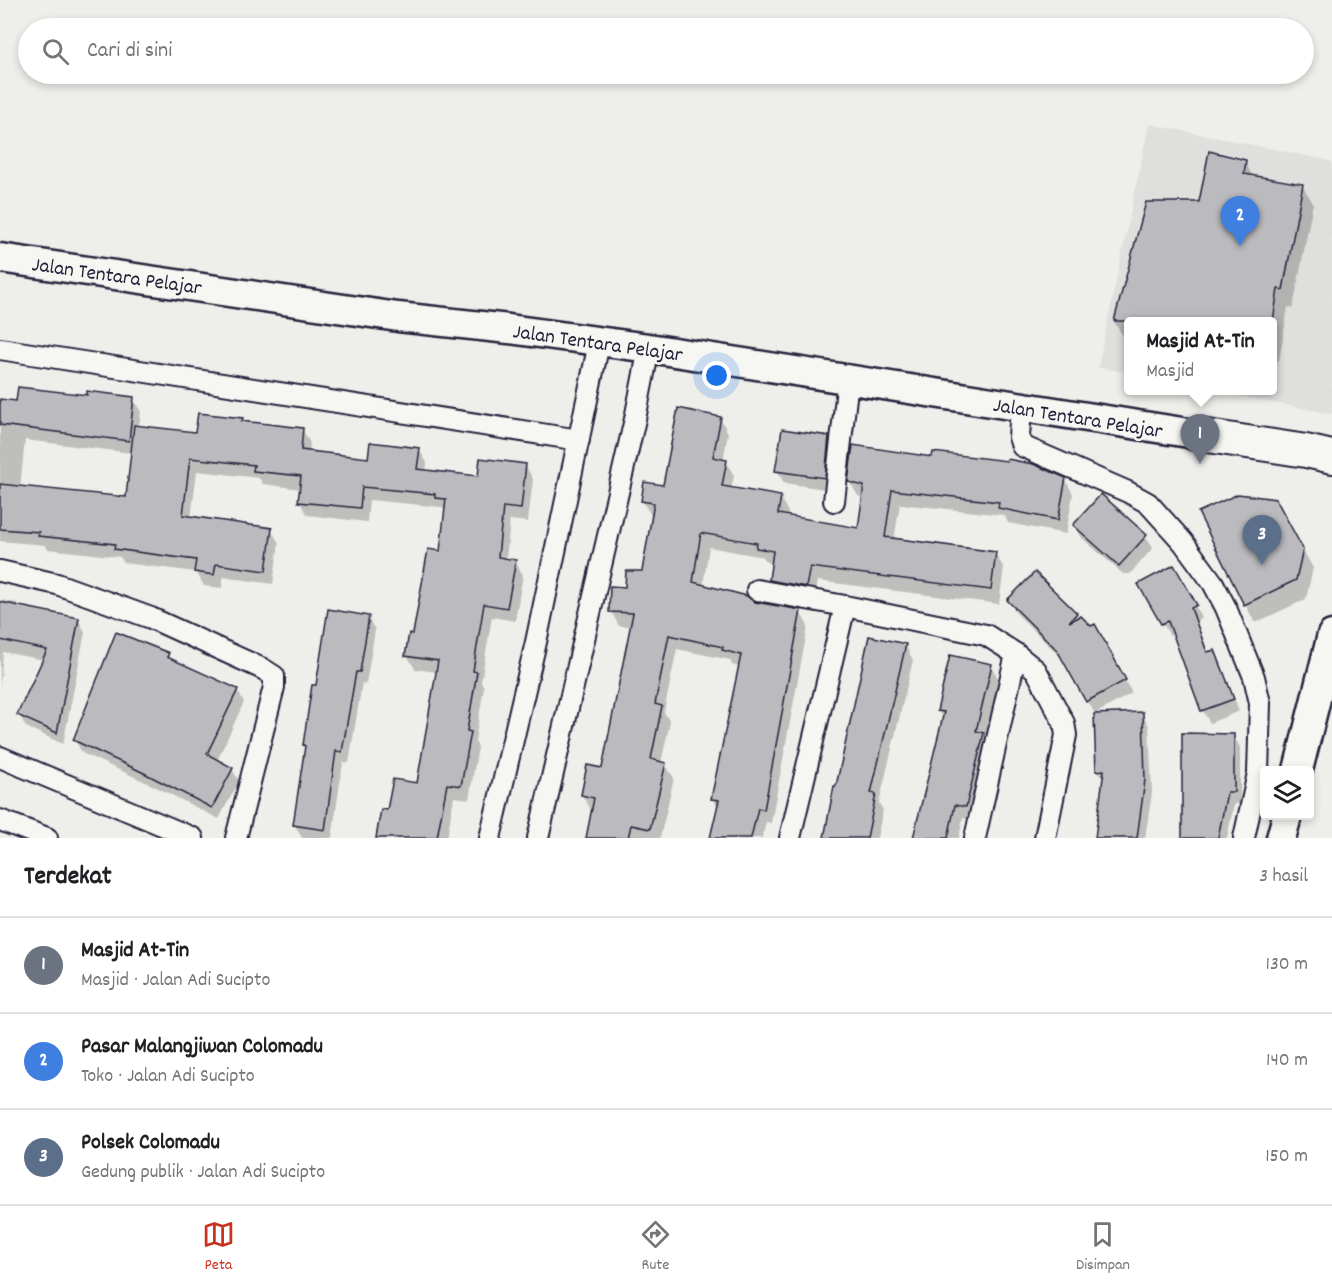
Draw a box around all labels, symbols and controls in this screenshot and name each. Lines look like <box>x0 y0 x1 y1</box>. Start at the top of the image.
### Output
search box <box>18 18 1314 84</box>
icon: search <box>39 35 72 68</box>
text: Cari di sini <box>87 36 172 67</box>
pin: 2 <box>1220 196 1260 246</box>
street label: Jalan Tentara Pelajar <box>30 251 204 305</box>
popup <box>1124 317 1277 395</box>
street label: Jalan Tentara Pelajar <box>511 318 685 372</box>
text: Masjid At-Tin <box>1146 327 1255 358</box>
text: Masjid <box>1146 358 1194 386</box>
your location <box>702 361 731 390</box>
street label: Jalan Tentara Pelajar <box>991 392 1165 448</box>
pin: 1 <box>1180 414 1220 464</box>
pin: 3 <box>1242 516 1282 565</box>
map controls <box>1260 766 1314 820</box>
button: layers <box>1260 766 1314 820</box>
text: Terdekat <box>24 859 112 896</box>
text: 3 hasil <box>1259 863 1308 891</box>
text: Masjid At-Tin <box>81 936 189 967</box>
text: 1 <box>41 951 46 979</box>
text: 130 m <box>1266 951 1308 979</box>
text: Masjid · Jalan Adi Sucipto <box>81 967 270 995</box>
text: Pasar Malangjiwan Colomadu <box>81 1032 323 1063</box>
text: 2 <box>39 1047 48 1075</box>
text: 140 m <box>1266 1047 1308 1075</box>
text: Toko · Jalan Adi Sucipto <box>81 1063 255 1091</box>
text: Polsek Colomadu <box>81 1128 220 1159</box>
text: 3 <box>39 1143 48 1171</box>
text: 150 m <box>1265 1143 1308 1171</box>
text: Gedung publik · Jalan Adi Sucipto <box>81 1159 325 1187</box>
tab: Peta <box>202 1218 235 1277</box>
tab: Rute <box>639 1218 672 1277</box>
tab: Disimpan <box>1076 1218 1130 1277</box>

